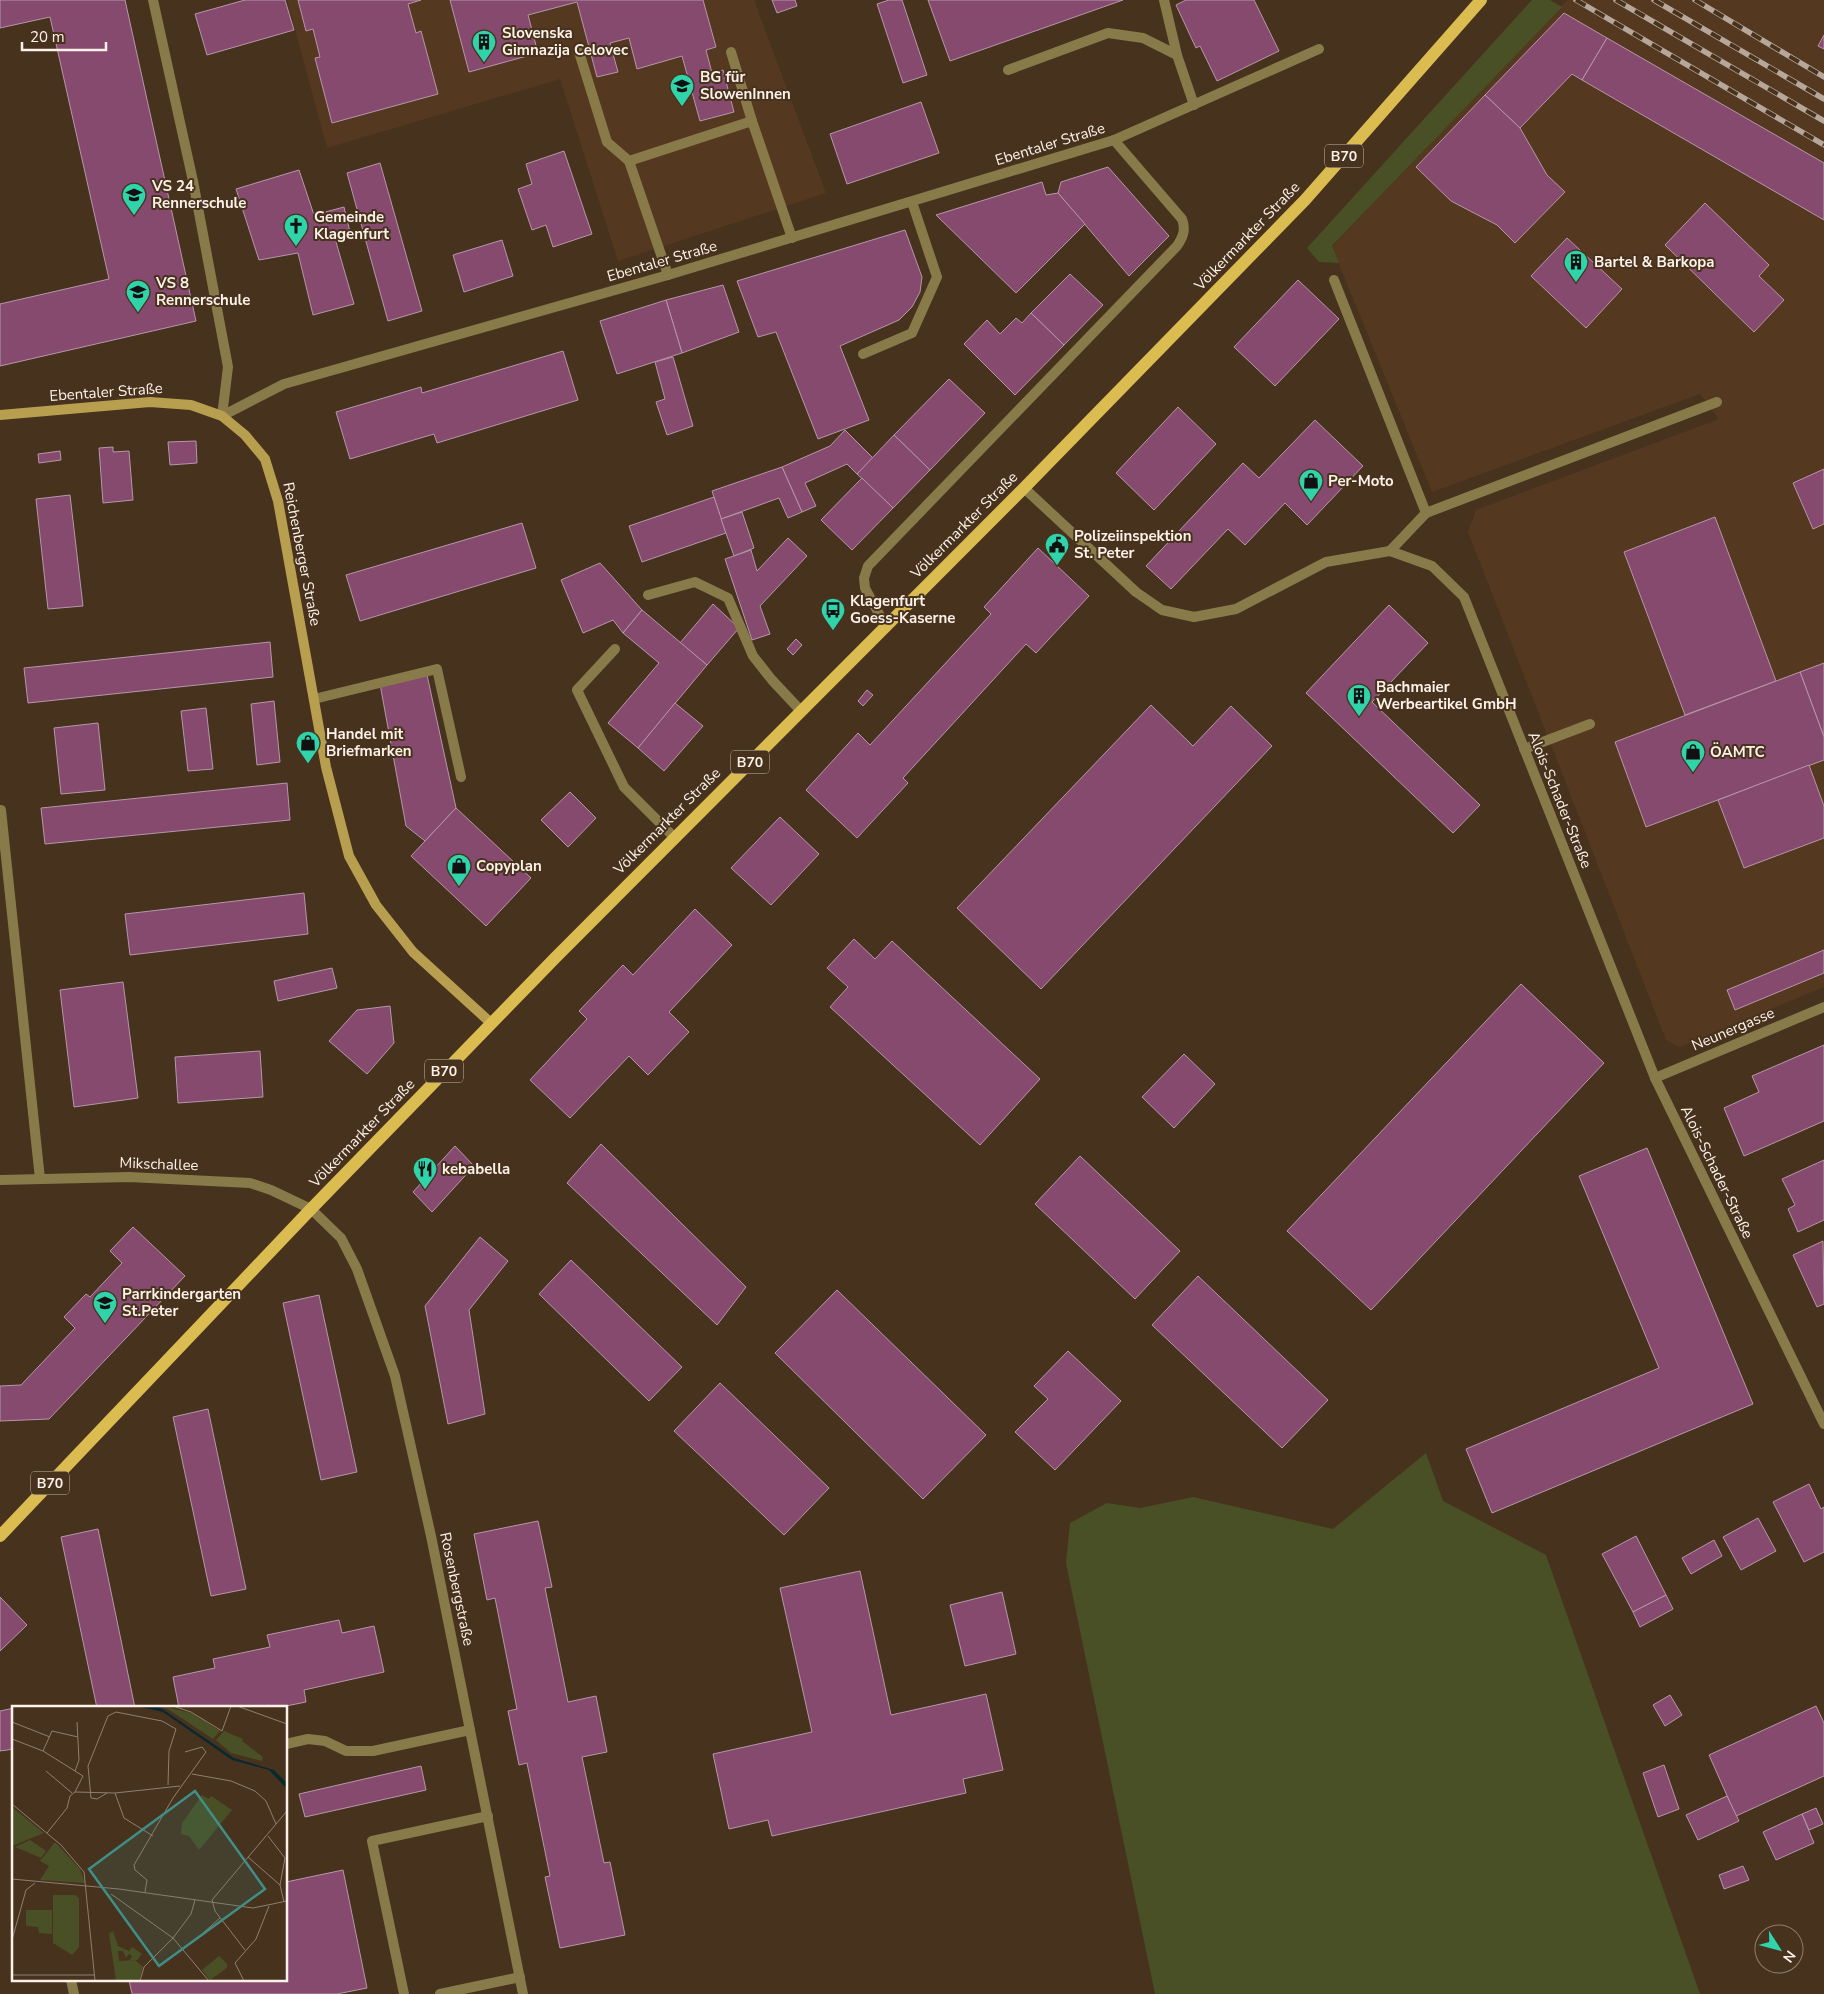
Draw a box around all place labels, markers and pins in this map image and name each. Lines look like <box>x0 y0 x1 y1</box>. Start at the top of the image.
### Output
place label: Slovenska Gimnazija Celovec <box>502 23 628 60</box>
building icon: Slovenska Gimnazija Celovec <box>471 29 497 63</box>
place label: BG für SlowenInnen <box>700 67 791 104</box>
school or university icon: BG für SlowenInnen <box>669 73 695 107</box>
place label: VS 24 Rennerschule <box>151 176 246 213</box>
school or university icon: VS 24 Rennerschule <box>121 182 147 216</box>
place label: Gemeinde Klagenfurt <box>314 207 389 244</box>
church icon: Gemeinde Klagenfurt <box>283 213 309 247</box>
building icon: Bartel & Barkopa <box>1563 249 1589 283</box>
place label: Bartel & Barkopa <box>1594 252 1715 272</box>
place label: VS 8 Rennerschule <box>155 273 250 310</box>
school or university icon: VS 8 Rennerschule <box>125 279 151 313</box>
shop icon: Per-Moto <box>1298 468 1324 502</box>
place label: Per-Moto <box>1328 471 1394 491</box>
place label: Polizeiinspektion St. Peter <box>1074 526 1191 563</box>
public building icon: Polizeiinspektion St. Peter <box>1044 532 1070 566</box>
place label: Klagenfurt Goess-Kaserne <box>850 591 955 628</box>
bus stop icon: Klagenfurt Goess-Kaserne <box>820 597 846 631</box>
place label: Bachmaier Werbeartikel GmbH <box>1376 677 1517 714</box>
building icon: Bachmaier Werbeartikel GmbH <box>1346 683 1372 717</box>
place label: Handel mit Briefmarken <box>326 724 412 761</box>
shop icon: Handel mit Briefmarken <box>295 730 321 764</box>
shop icon: ÖAMTC <box>1680 739 1706 773</box>
place label: ÖAMTC <box>1710 742 1765 762</box>
shop icon: Copyplan <box>446 853 472 887</box>
place label: Copyplan <box>476 856 542 876</box>
restaurant icon: kebabella <box>412 1156 438 1190</box>
place label: kebabella <box>442 1159 510 1179</box>
place label: Parrkindergarten St.Peter <box>122 1284 241 1321</box>
school or university icon: Parrkindergarten St.Peter <box>92 1290 118 1324</box>

